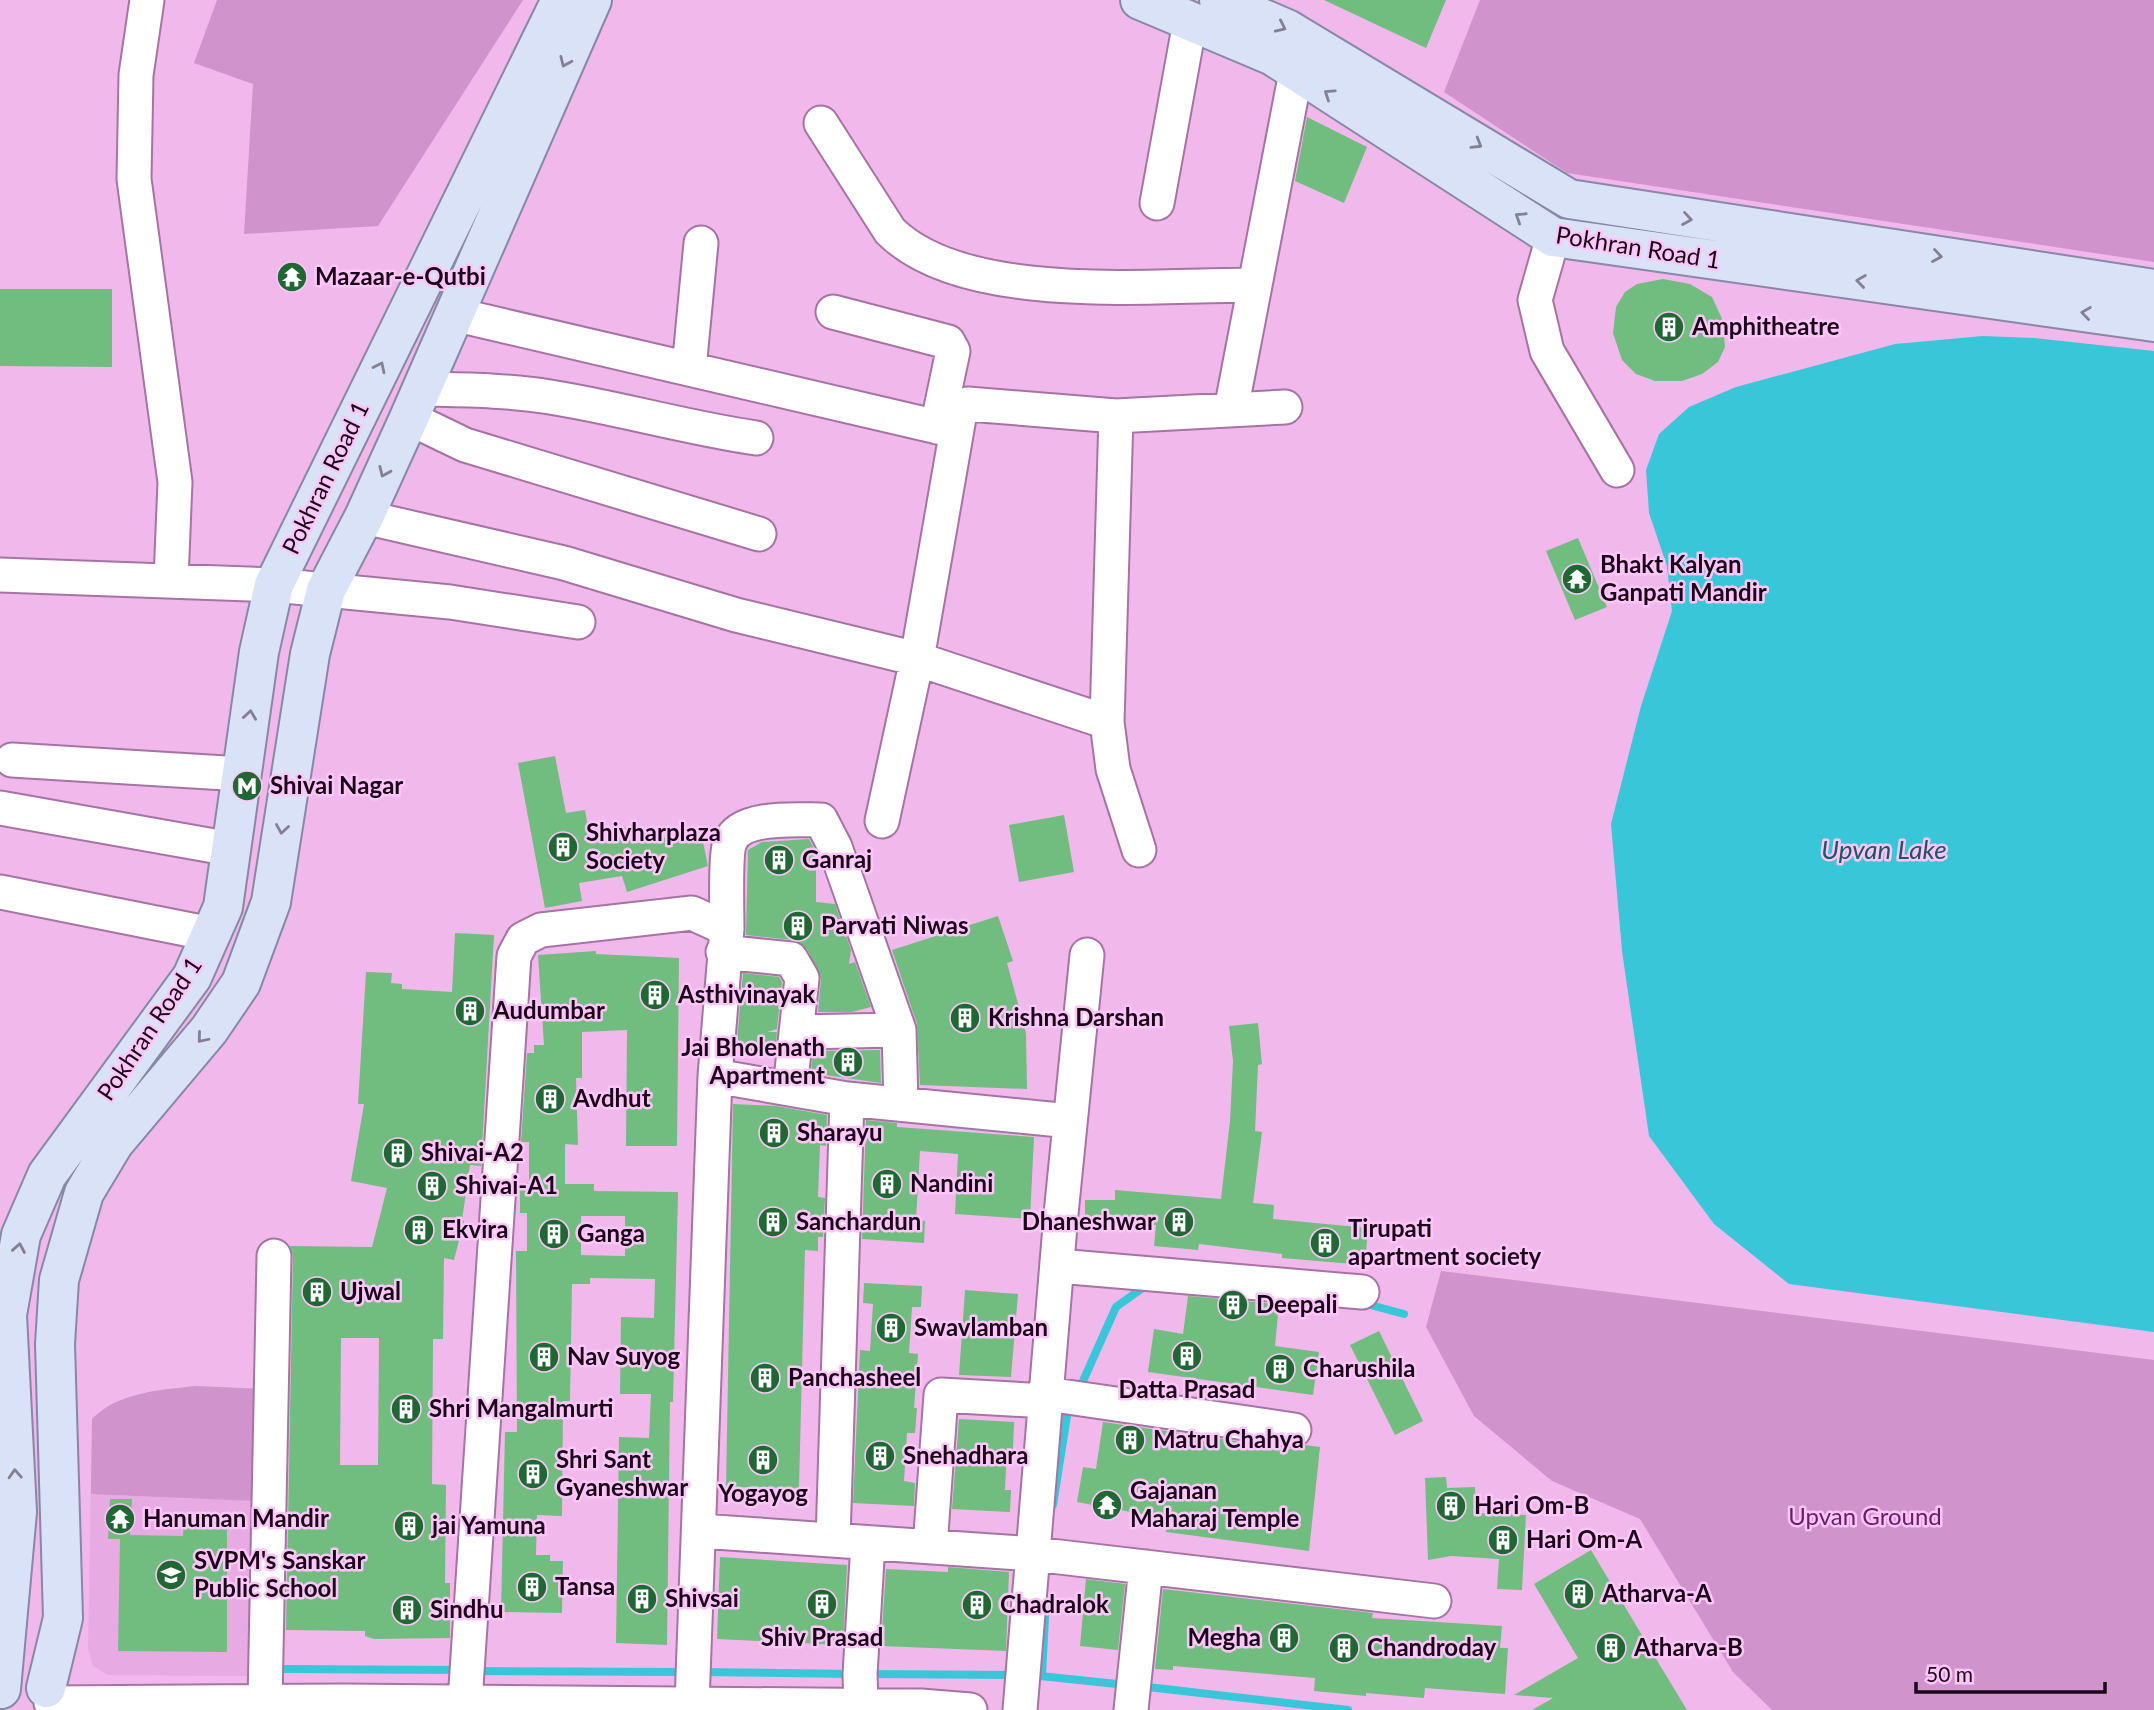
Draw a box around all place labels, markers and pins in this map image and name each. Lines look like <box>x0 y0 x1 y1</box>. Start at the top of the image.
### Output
temple icon: Mazaar-e-Qutbi <box>275 260 309 294</box>
place label: Mazaar-e-Qutbi <box>315 261 486 290</box>
building icon: Amphitheatre <box>1652 310 1686 344</box>
place label: Amphitheatre <box>1691 311 1840 340</box>
place label: Bhakt Kalyan Ganpati Mandir <box>1600 549 1767 606</box>
temple icon: Bhakt Kalyan Ganpati Mandir <box>1560 562 1594 596</box>
metro station icon: Shivai Nagar <box>230 769 264 803</box>
place label: Shivai Nagar <box>270 770 403 799</box>
place label: Shivharplaza Society <box>586 817 721 874</box>
building icon: Shivharplaza Society <box>546 830 580 864</box>
building icon: Ganraj <box>762 843 796 877</box>
place label: Ganraj <box>802 844 872 873</box>
building icon: Parvati Niwas <box>781 909 815 943</box>
place label: Parvati Niwas <box>821 910 969 939</box>
building icon: Asthivinayak <box>638 978 672 1012</box>
place label: Asthivinayak <box>677 979 815 1008</box>
building icon: Audumbar <box>453 994 487 1028</box>
place label: Audumbar <box>492 995 605 1024</box>
building icon: Krishna Darshan <box>948 1001 982 1035</box>
place label: Krishna Darshan <box>988 1002 1164 1031</box>
place label: Jai Bholenath Apartment <box>681 1032 825 1089</box>
building icon: Jai Bholenath Apartment <box>831 1045 865 1079</box>
building icon: Avdhut <box>533 1082 567 1116</box>
place label: Avdhut <box>572 1083 651 1112</box>
building icon: Sharayu <box>757 1116 791 1150</box>
place label: Sharayu <box>797 1117 883 1146</box>
building icon: Shivai-A2 <box>381 1136 415 1170</box>
place label: Shivai-A2 <box>421 1137 524 1166</box>
building icon: Nandini <box>870 1167 904 1201</box>
place label: Nandini <box>910 1168 993 1197</box>
building icon: Shivai-A1 <box>415 1169 449 1203</box>
place label: Shivai-A1 <box>455 1170 558 1199</box>
building icon: Sanchardun <box>756 1205 790 1239</box>
building icon: Dhaneshwar <box>1162 1205 1196 1239</box>
place label: Sanchardun <box>796 1206 921 1235</box>
place label: Dhaneshwar <box>1022 1206 1156 1235</box>
building icon: Ekvira <box>402 1213 436 1247</box>
place label: Tirupati apartment society <box>1348 1213 1542 1270</box>
place label: Ekvira <box>442 1214 508 1243</box>
building icon: Ganga <box>537 1217 571 1251</box>
place label: Ganga <box>577 1218 645 1247</box>
building icon: Tirupati apartment society <box>1308 1226 1342 1260</box>
building icon: Ujwal <box>300 1275 334 1309</box>
place label: Ujwal <box>340 1276 401 1305</box>
building icon: Deepali <box>1216 1288 1250 1322</box>
place label: Deepali <box>1256 1289 1338 1318</box>
building icon: Swavlamban <box>874 1311 908 1345</box>
place label: Swavlamban <box>914 1312 1048 1341</box>
building icon: Datta Prasad <box>1170 1339 1204 1373</box>
building icon: Nav Suyog <box>527 1340 561 1374</box>
place label: Nav Suyog <box>567 1341 680 1370</box>
building icon: Charushila <box>1263 1352 1297 1386</box>
place label: Charushila <box>1303 1353 1415 1382</box>
building icon: Panchasheel <box>748 1361 782 1395</box>
place label: Panchasheel <box>788 1362 921 1391</box>
place label: Datta Prasad <box>1119 1374 1255 1403</box>
building icon: Shri Mangalmurti <box>389 1392 423 1426</box>
place label: Shri Mangalmurti <box>429 1393 613 1422</box>
building icon: Matru Chahya <box>1113 1423 1147 1457</box>
place label: Matru Chahya <box>1153 1424 1304 1453</box>
building icon: Snehadhara <box>863 1439 897 1473</box>
place label: Snehadhara <box>903 1440 1028 1469</box>
building icon: Yogayog <box>746 1443 780 1477</box>
place label: Shri Sant Gyaneshwar <box>556 1444 688 1501</box>
building icon: Shri Sant Gyaneshwar <box>516 1457 550 1491</box>
place label: Gajanan Maharaj Temple <box>1130 1475 1299 1532</box>
place label: Yogayog <box>717 1478 808 1507</box>
temple icon: Gajanan Maharaj Temple <box>1090 1488 1124 1522</box>
building icon: Hari Om-B <box>1434 1489 1468 1523</box>
place label: Hari Om-B <box>1474 1490 1589 1519</box>
temple icon: Hanuman Mandir <box>103 1502 137 1536</box>
place label: Hanuman Mandir <box>143 1503 329 1532</box>
building icon: jai Yamuna <box>392 1509 426 1543</box>
place label: jai Yamuna <box>431 1510 546 1539</box>
building icon: Hari Om-A <box>1486 1523 1520 1557</box>
place label: Hari Om-A <box>1526 1524 1642 1553</box>
place label: SVPM's Sanskar Public School <box>194 1545 365 1602</box>
school or university icon: SVPM's Sanskar Public School <box>154 1558 188 1592</box>
building icon: Tansa <box>515 1570 549 1604</box>
place label: Tansa <box>555 1571 615 1600</box>
building icon: Atharva-A <box>1562 1577 1596 1611</box>
place label: Atharva-A <box>1601 1578 1712 1607</box>
building icon: Shivsai <box>625 1582 659 1616</box>
place label: Shivsai <box>665 1583 739 1612</box>
building icon: Shiv Prasad <box>805 1587 839 1621</box>
building icon: Chadralok <box>960 1588 994 1622</box>
place label: Chadralok <box>1000 1589 1109 1618</box>
building icon: Sindhu <box>390 1593 424 1627</box>
place label: Sindhu <box>430 1594 503 1623</box>
building icon: Megha <box>1267 1621 1301 1655</box>
place label: Shiv Prasad <box>761 1622 883 1651</box>
place label: Megha <box>1187 1622 1261 1651</box>
building icon: Chandroday <box>1327 1631 1361 1665</box>
building icon: Atharva-B <box>1594 1631 1628 1665</box>
place label: Chandroday <box>1367 1632 1497 1661</box>
place label: Atharva-B <box>1633 1632 1743 1661</box>

